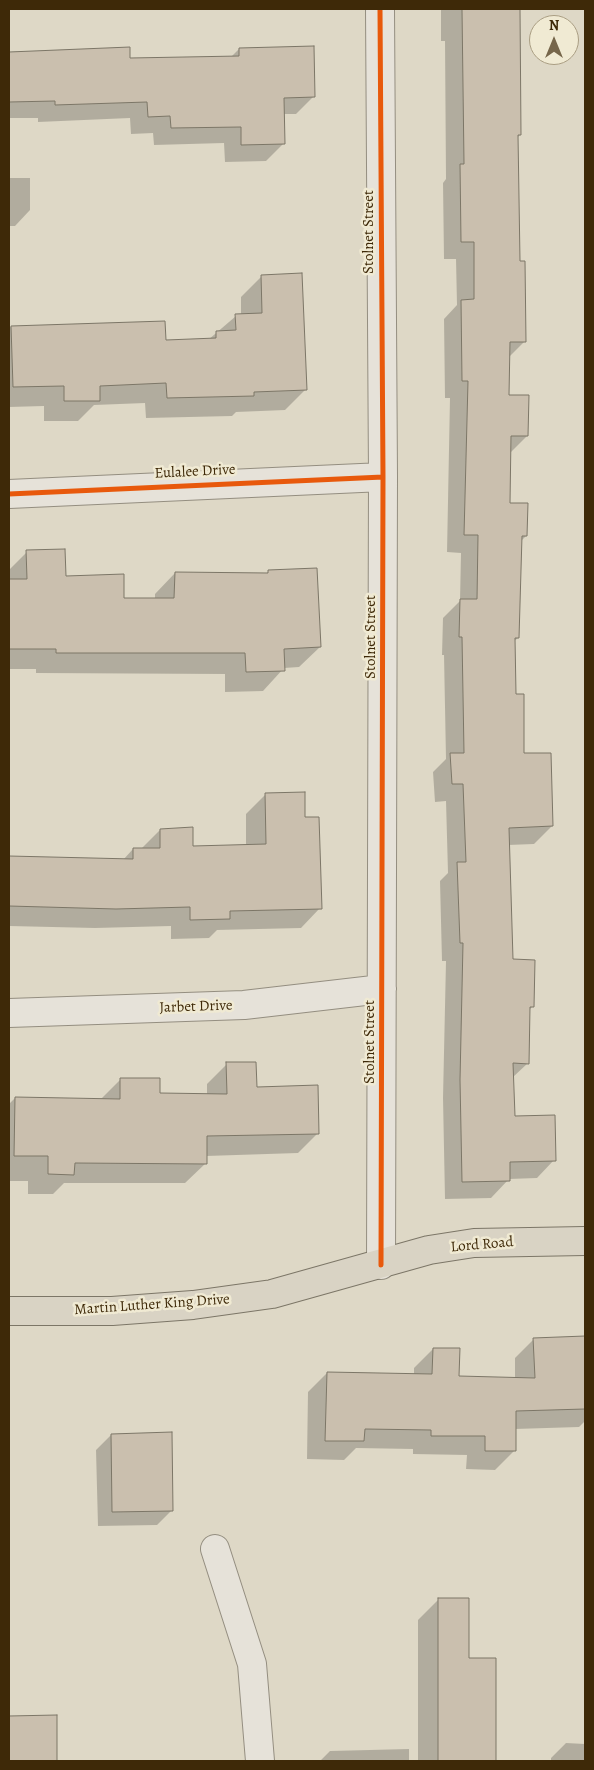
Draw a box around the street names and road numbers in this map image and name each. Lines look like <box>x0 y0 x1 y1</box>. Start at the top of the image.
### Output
street label: Stolnet Street <box>360 190 378 274</box>
street label: Eulalee Drive <box>154 461 236 483</box>
street label: Stolnet Street <box>362 595 380 679</box>
street label: Jarbet Drive <box>159 997 233 1017</box>
street label: Stolnet Street <box>361 1000 379 1084</box>
street label: Lord Road <box>450 1233 514 1257</box>
street label: Martin Luther King Drive <box>74 1291 230 1319</box>

